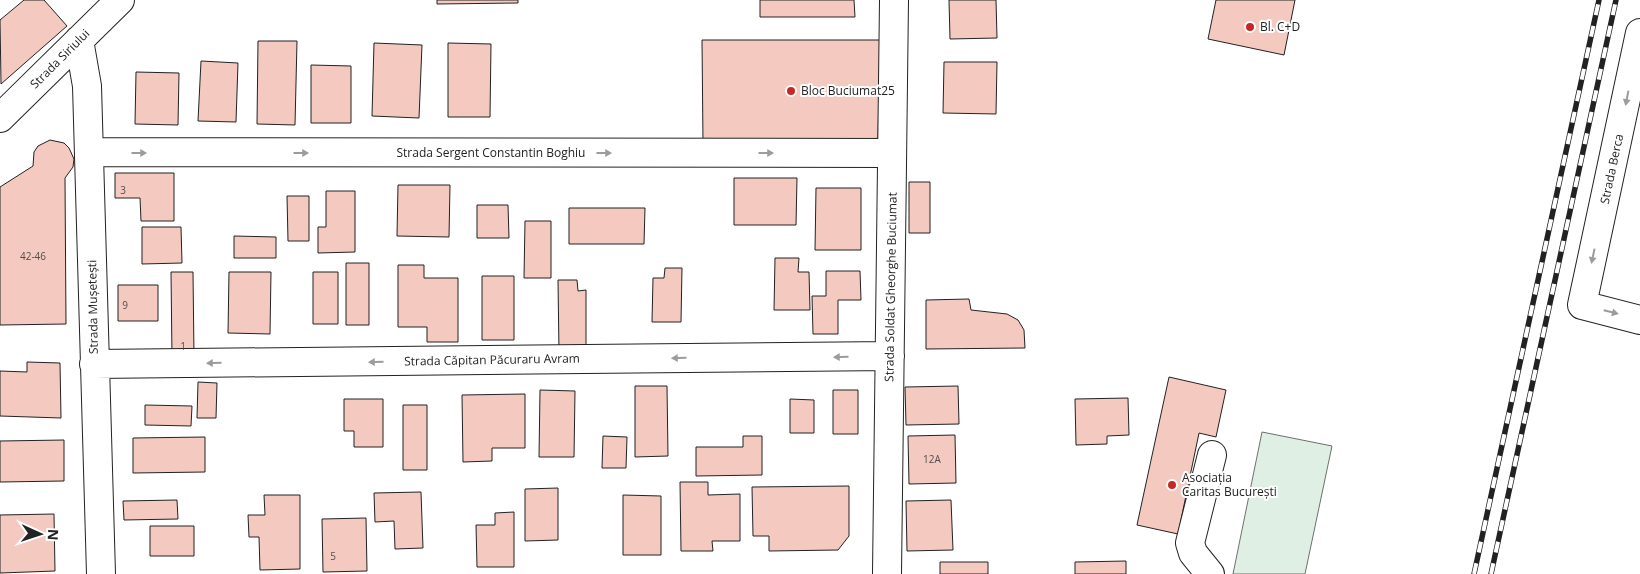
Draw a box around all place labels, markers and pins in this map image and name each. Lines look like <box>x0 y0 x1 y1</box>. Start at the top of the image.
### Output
place label: Bl. C+D <box>1260 18 1300 35</box>
marker: Bl. C+D <box>1244 21 1256 33</box>
place label: Bloc Buciumat25 <box>801 82 895 99</box>
marker: Bloc Buciumat25 <box>785 85 797 97</box>
place label: Asociația Caritas București <box>1182 469 1277 500</box>
marker: Asociația Caritas București <box>1166 479 1178 491</box>

